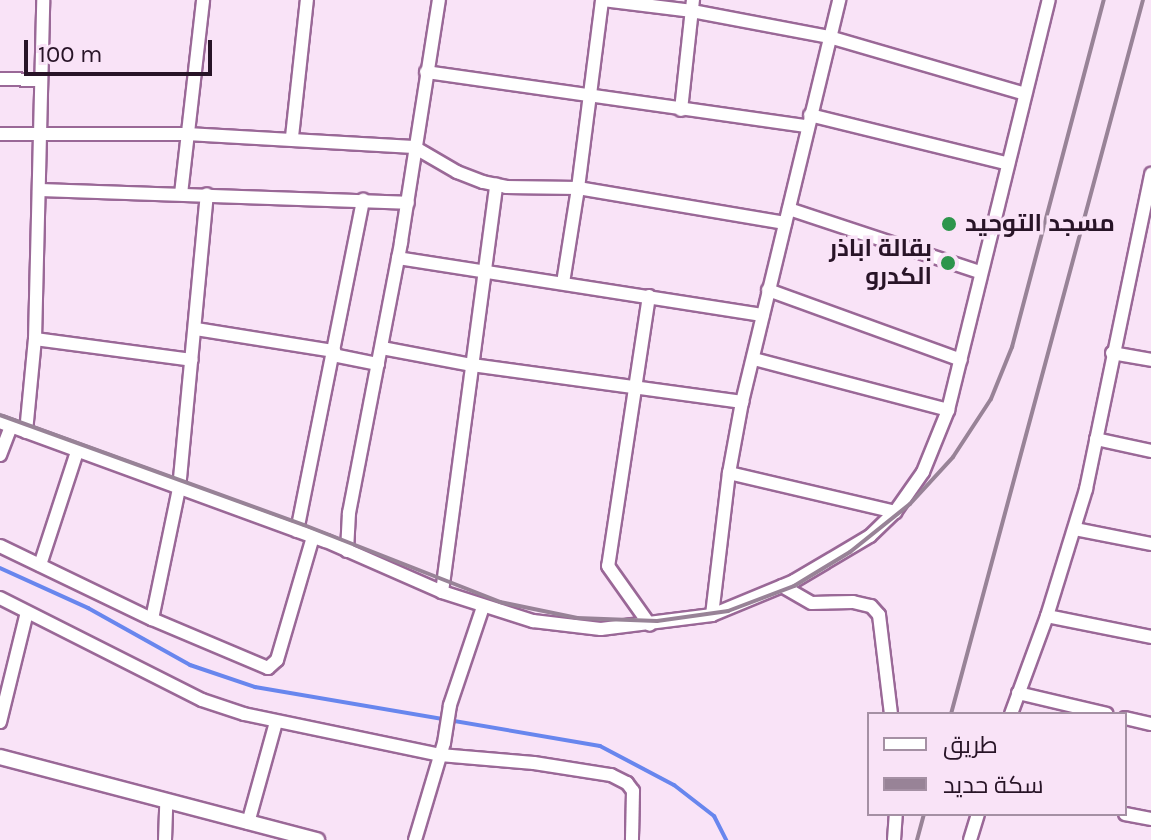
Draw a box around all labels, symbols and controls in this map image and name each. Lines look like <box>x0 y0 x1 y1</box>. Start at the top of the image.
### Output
scale bar <box>28 24 216 74</box>
text: 100 m <box>38 40 103 68</box>
place label: مسجد التوحيد <box>965 210 1115 238</box>
marker: مسجد التوحيد <box>940 215 958 233</box>
place label: بقالة اباذر الكدرو <box>829 235 932 291</box>
marker: بقالة اباذر الكدرو <box>939 254 957 272</box>
legend <box>867 712 1127 816</box>
text: طريق <box>943 731 998 759</box>
text: سكة حديد <box>943 771 1044 799</box>

